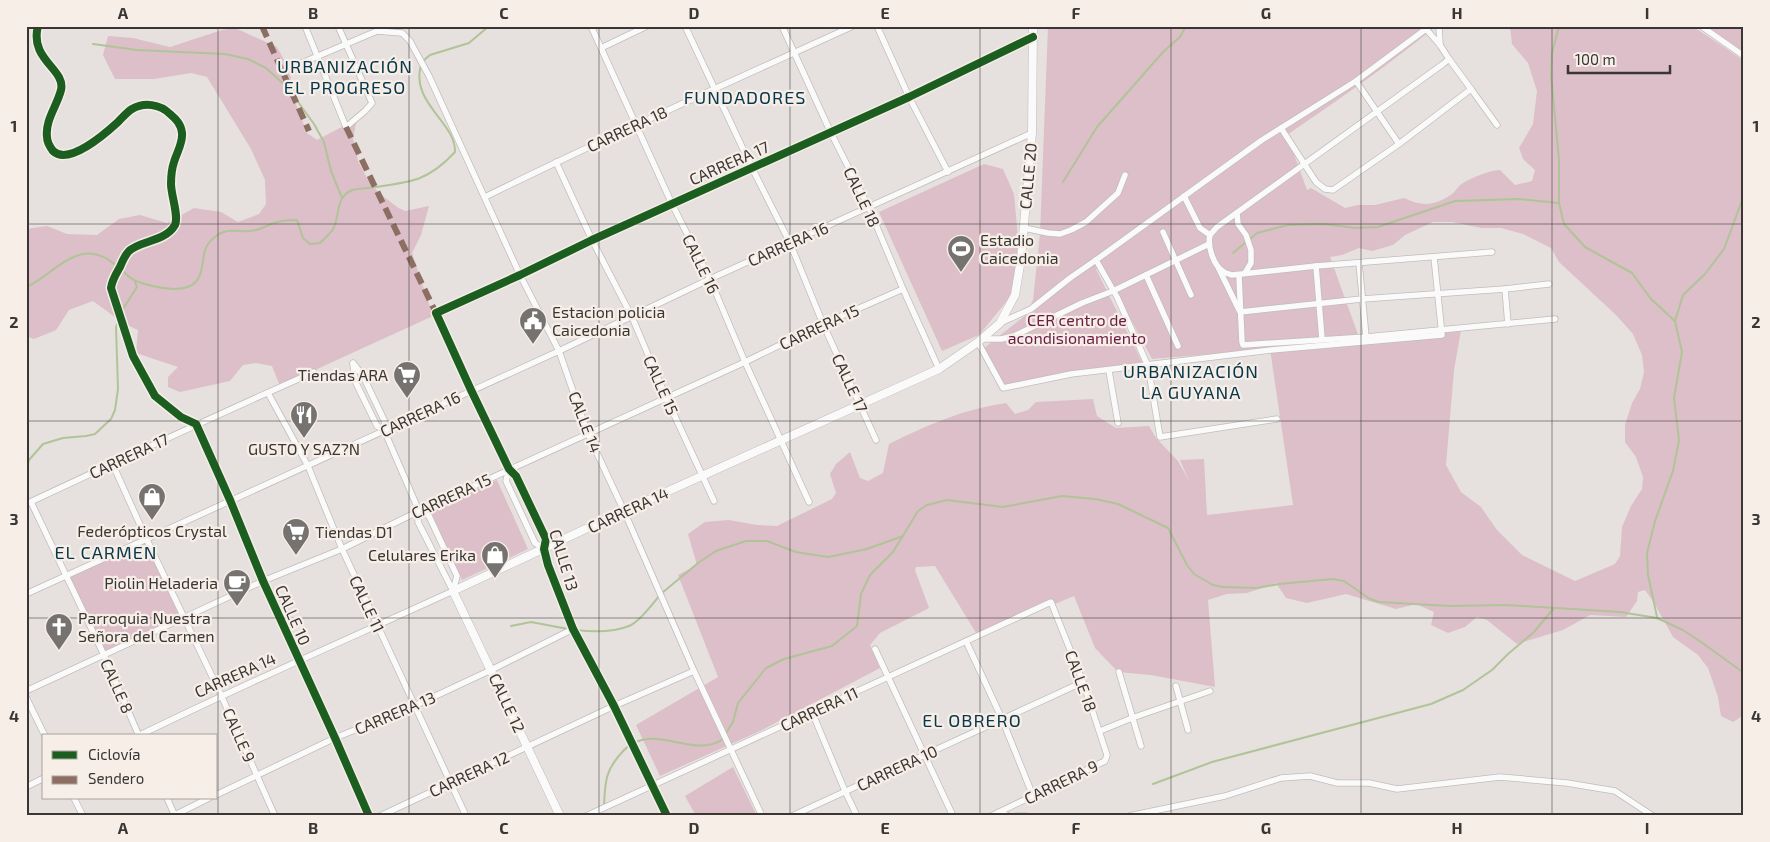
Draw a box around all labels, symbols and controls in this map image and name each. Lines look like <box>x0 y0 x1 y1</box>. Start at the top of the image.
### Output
text: A <box>118 3 129 22</box>
text: B <box>308 3 318 22</box>
text: C <box>499 3 509 22</box>
text: D <box>689 3 700 22</box>
text: E <box>880 3 890 22</box>
text: F <box>1072 3 1081 22</box>
text: G <box>1261 3 1271 22</box>
text: H <box>1451 3 1463 22</box>
text: I <box>1645 3 1649 22</box>
scale bar <box>1568 42 1670 74</box>
text: 100 m <box>1575 50 1616 68</box>
district label: URBANIZACIÓN EL PROGRESO <box>277 55 413 98</box>
district label: FUNDADORES <box>684 86 806 108</box>
street label: CARRERA 18 <box>583 102 670 156</box>
text: 1 <box>11 116 17 135</box>
text: 1 <box>1753 116 1759 135</box>
street label: CARRERA 17 <box>686 136 772 189</box>
street label: CALLE 20 <box>1015 142 1040 210</box>
street label: CALLE 18 <box>840 164 885 230</box>
street label: CARRERA 16 <box>744 217 831 270</box>
place label: Estadio Caicedonia <box>980 230 1058 267</box>
street label: CALLE 16 <box>679 231 724 297</box>
sports icon: Estadio Caicedonia <box>946 234 976 273</box>
street label: CARRERA 15 <box>776 300 862 353</box>
place label: Estacion policia Caicedonia <box>552 302 665 339</box>
public building icon: Estacion policia Caicedonia <box>518 306 548 345</box>
park label: CER centro de acondisionamiento <box>1008 310 1146 347</box>
text: 2 <box>9 312 19 331</box>
text: 2 <box>1751 312 1761 331</box>
street label: CALLE 17 <box>829 350 872 415</box>
street label: CALLE 15 <box>640 352 683 417</box>
supermarket icon: Tiendas ARA <box>392 360 422 399</box>
district label: URBANIZACIÓN LA GUYANA <box>1123 360 1259 403</box>
place label: Tiendas ARA <box>298 365 388 384</box>
street label: CARRERA 16 <box>377 387 463 440</box>
street label: CALLE 14 <box>565 388 606 455</box>
restaurant icon: GUSTO Y SAZ?N <box>289 400 319 439</box>
street label: CARRERA 17 <box>86 429 172 482</box>
place label: GUSTO Y SAZ?N <box>248 439 360 458</box>
street label: CARRERA 15 <box>408 469 494 522</box>
shop icon: Federópticos Crystal <box>137 482 167 521</box>
street label: CARRERA 14 <box>584 482 671 537</box>
text: 3 <box>9 509 19 528</box>
text: 3 <box>1751 509 1761 528</box>
supermarket icon: Tiendas D1 <box>281 517 311 556</box>
place label: Federópticos Crystal <box>77 521 227 540</box>
place label: Tiendas D1 <box>315 522 393 541</box>
street label: CALLE 13 <box>546 527 583 593</box>
shop icon: Celulares Erika <box>480 540 510 579</box>
district label: EL CARMEN <box>54 541 158 563</box>
place label: Celulares Erika <box>368 545 476 564</box>
cafe icon: Piolin Heladeria <box>222 568 252 607</box>
street label: CALLE 11 <box>346 572 389 635</box>
place label: Piolin Heladeria <box>104 573 218 592</box>
street label: CALLE 10 <box>272 582 315 648</box>
place label: Parroquia Nuestra Señora del Carmen <box>78 608 215 645</box>
church icon: Parroquia Nuestra Señora del Carmen <box>44 612 74 651</box>
street label: CALLE 18 <box>1062 647 1101 714</box>
street label: CARRERA 14 <box>191 648 279 701</box>
street label: CALLE 8 <box>97 656 138 716</box>
street label: CALLE 12 <box>485 670 529 736</box>
street label: CARRERA 11 <box>777 682 861 735</box>
street label: CARRERA 13 <box>351 687 438 738</box>
street label: CALLE 9 <box>219 705 260 765</box>
text: 4 <box>9 706 19 725</box>
text: 4 <box>1751 706 1761 725</box>
district label: EL OBRERO <box>922 709 1022 731</box>
legend <box>42 734 218 800</box>
street label: CARRERA 10 <box>853 741 940 795</box>
text: Ciclovía <box>88 745 140 763</box>
street label: CARRERA 12 <box>426 747 512 800</box>
street label: CARRERA 9 <box>1021 755 1101 808</box>
text: Sendero <box>88 769 144 787</box>
text: A <box>118 818 129 837</box>
text: B <box>308 818 318 837</box>
text: C <box>499 818 509 837</box>
text: D <box>689 818 700 837</box>
text: E <box>880 818 890 837</box>
text: F <box>1072 818 1081 837</box>
text: G <box>1261 818 1271 837</box>
text: H <box>1451 818 1463 837</box>
text: I <box>1645 818 1649 837</box>

